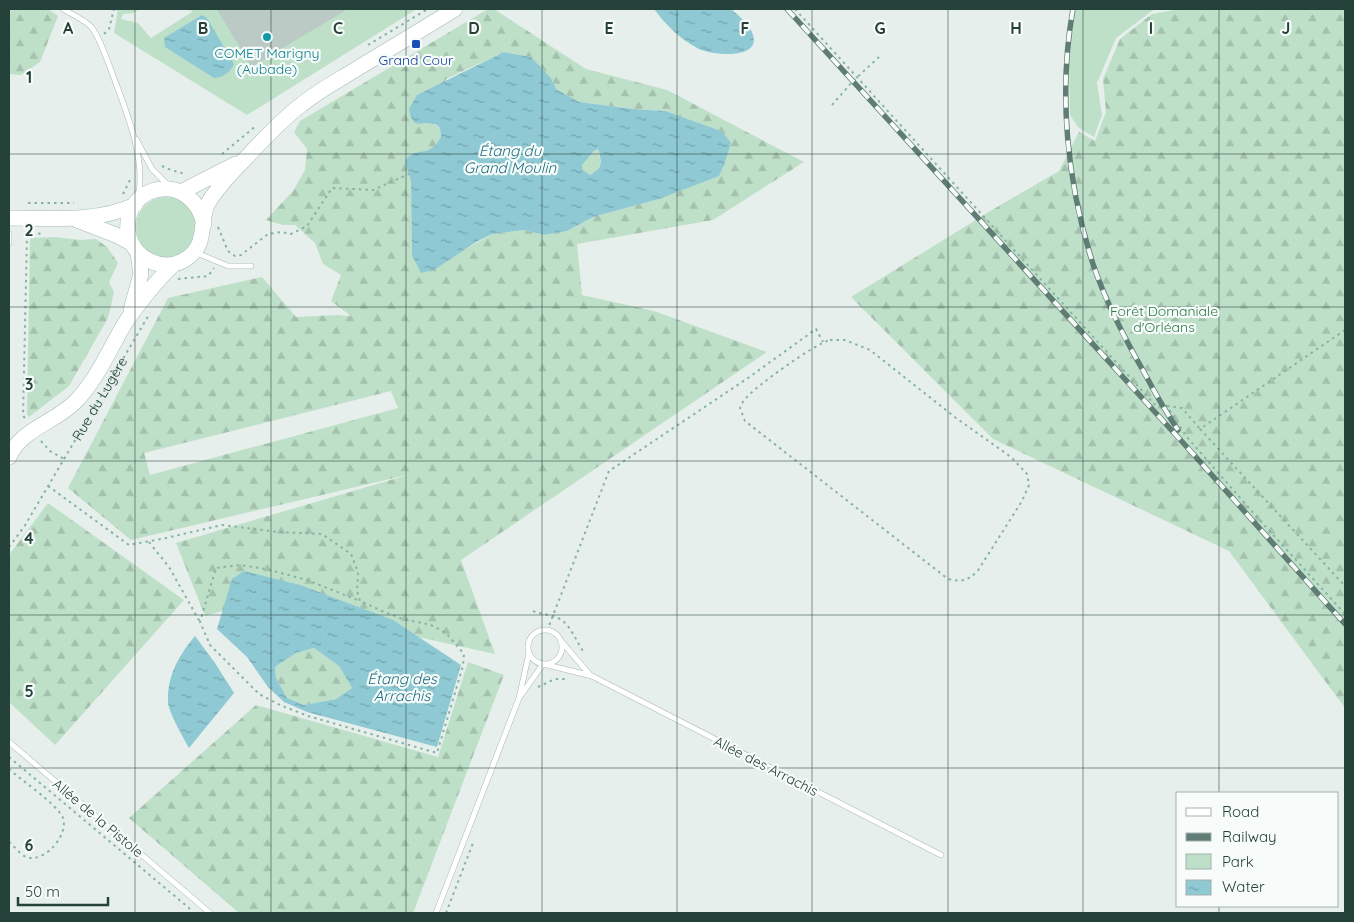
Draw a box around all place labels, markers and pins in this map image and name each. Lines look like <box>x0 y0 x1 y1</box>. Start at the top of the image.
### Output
marker: COMET Marigny (Aubade) <box>261 31 273 43</box>
marker: Grand Cour <box>410 38 422 50</box>
place label: COMET Marigny (Aubade) <box>215 44 319 78</box>
place label: Grand Cour <box>379 51 454 69</box>

